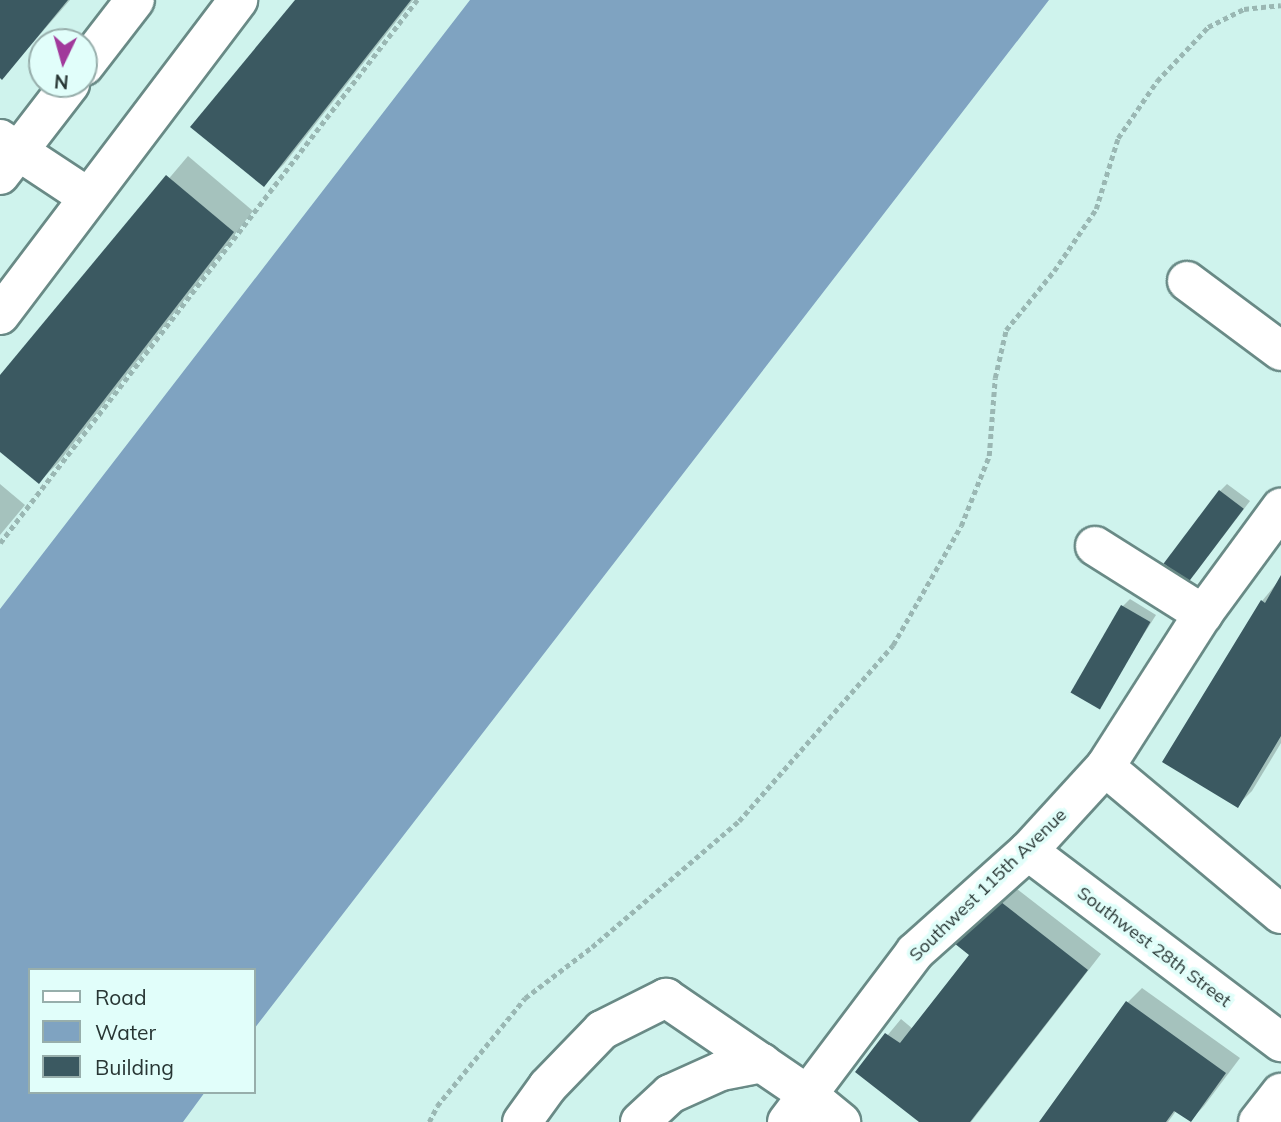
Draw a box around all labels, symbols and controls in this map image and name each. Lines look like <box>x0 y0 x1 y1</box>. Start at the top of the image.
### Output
north arrow <box>28 28 98 98</box>
text: N <box>53 69 70 95</box>
street label: Southwest 115th Avenue <box>905 804 1071 966</box>
street label: Southwest 28th Street <box>1073 882 1235 1012</box>
legend <box>28 968 256 1094</box>
text: Road <box>95 984 146 1010</box>
text: Water <box>95 1019 156 1045</box>
text: Building <box>95 1054 174 1080</box>

